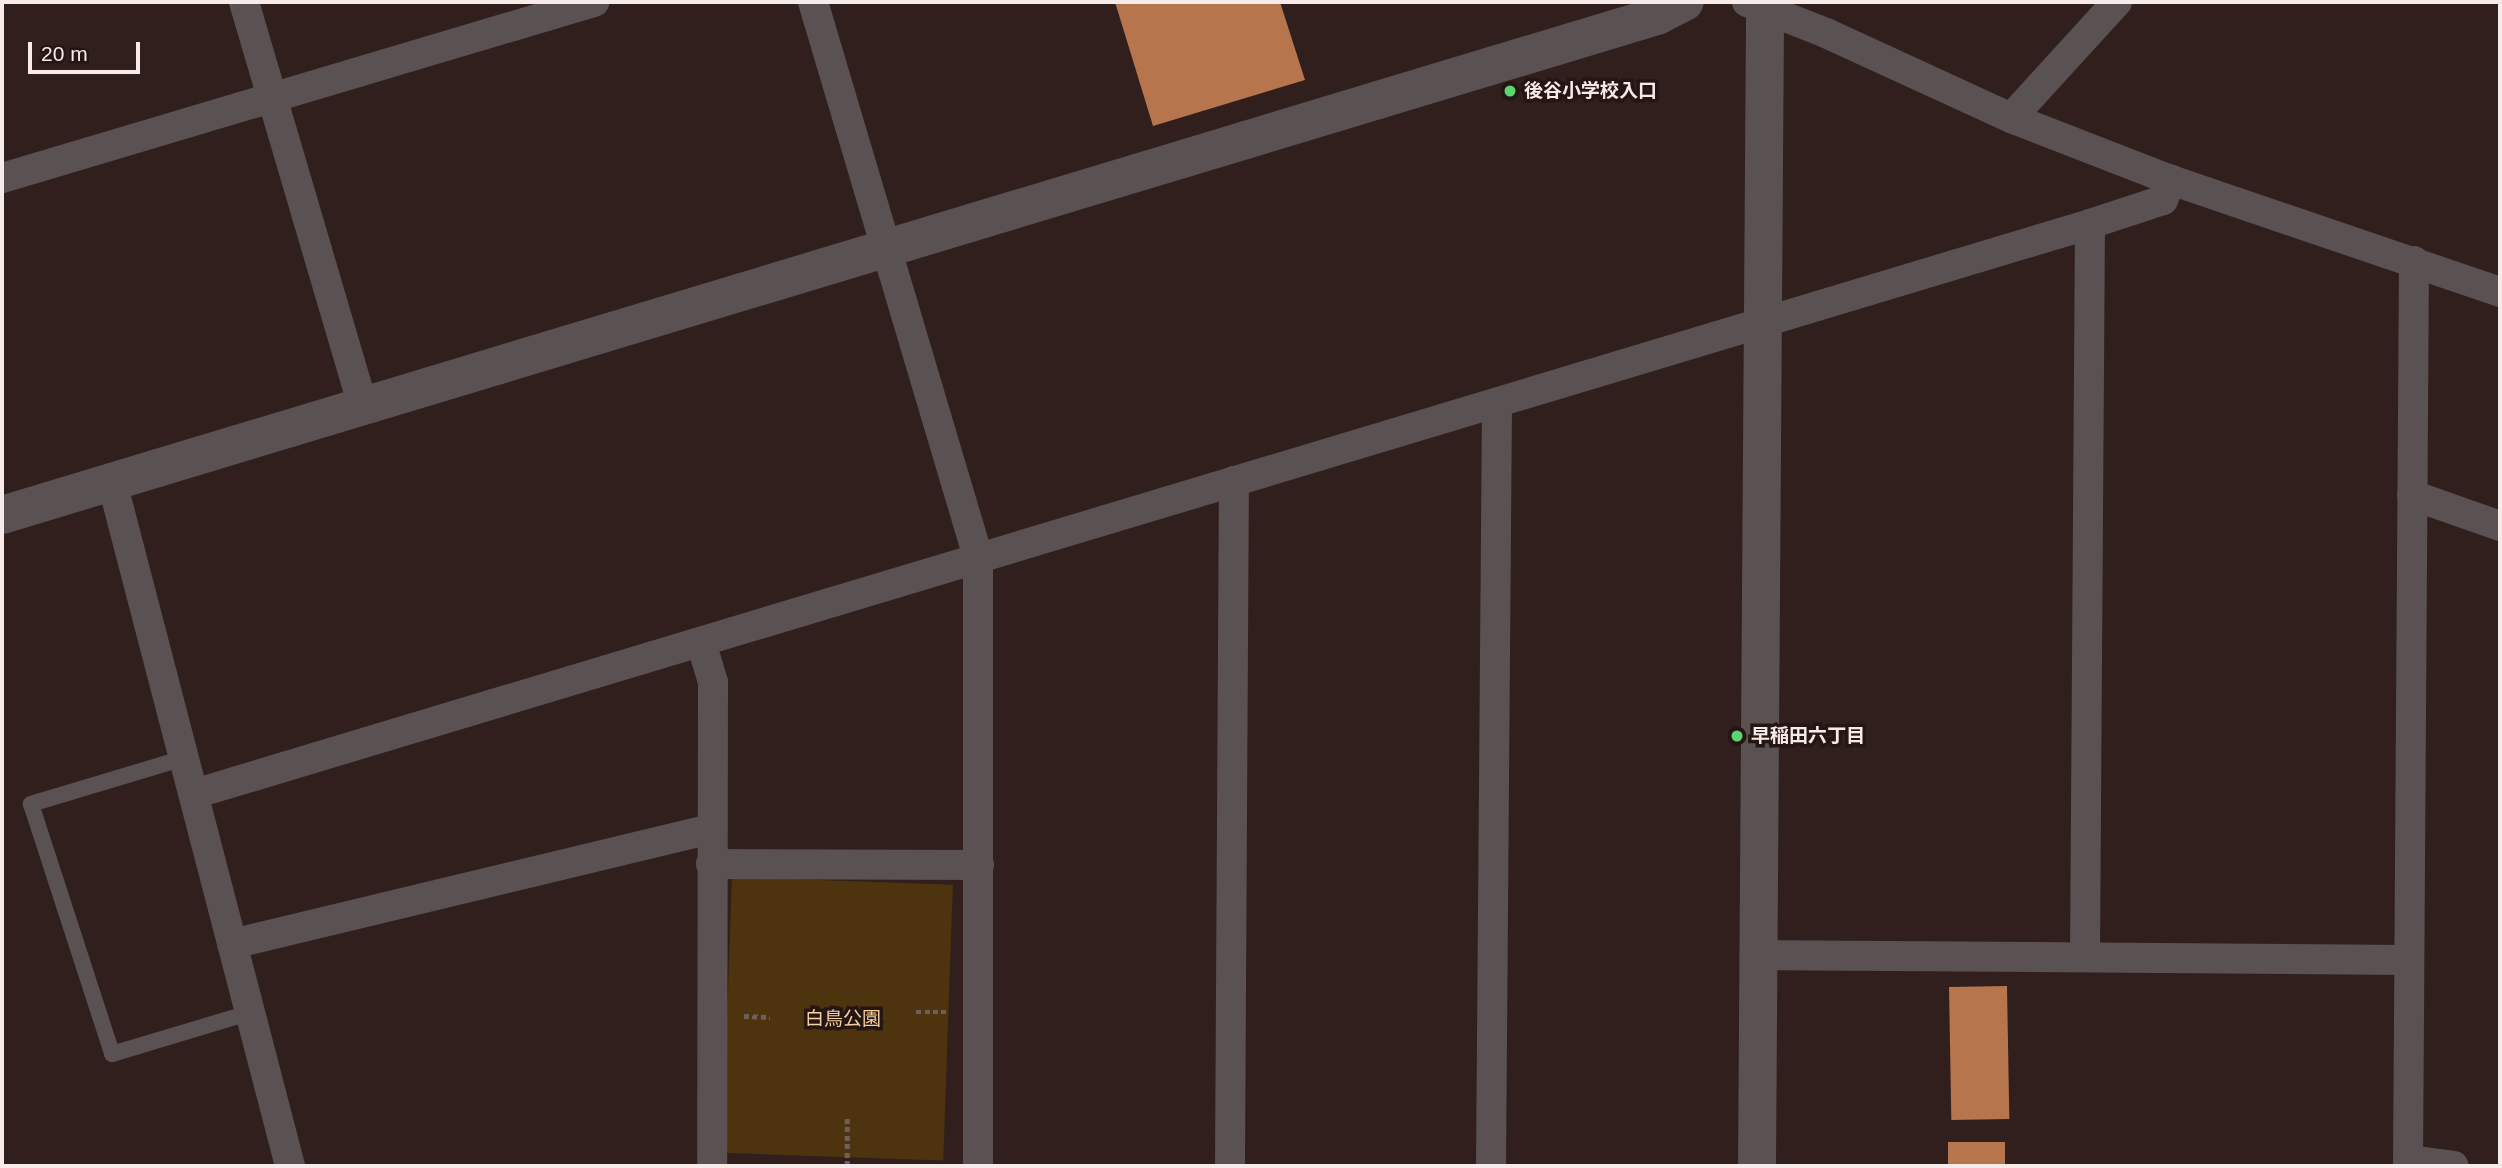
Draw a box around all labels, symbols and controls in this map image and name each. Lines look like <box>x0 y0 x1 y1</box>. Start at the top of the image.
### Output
scale bar <box>32 28 144 72</box>
text: 20 m <box>41 42 88 65</box>
place label: 後谷小学校入口 <box>1524 80 1657 102</box>
marker: 後谷小学校入口 <box>1502 83 1518 99</box>
place label: 早稲田六丁目 <box>1751 725 1865 747</box>
marker: 早稲田六丁目 <box>1729 728 1745 744</box>
park label: 白鳥公園 <box>805 1008 881 1030</box>

